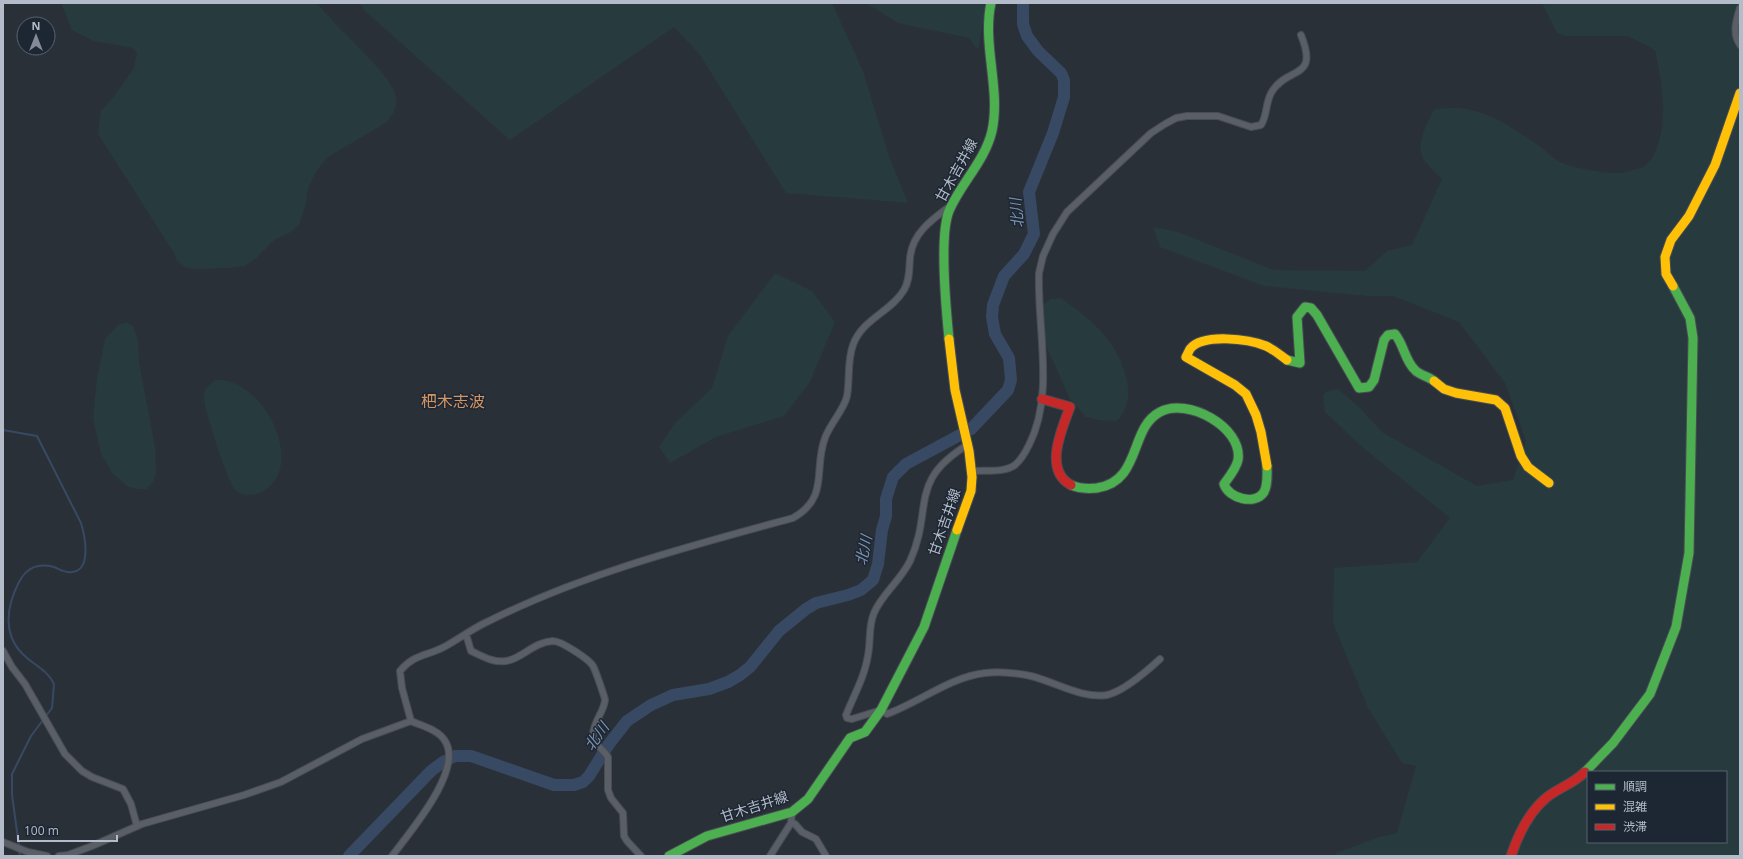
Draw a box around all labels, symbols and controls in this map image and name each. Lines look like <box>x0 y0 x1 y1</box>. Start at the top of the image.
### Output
north arrow <box>16 16 56 56</box>
text: N <box>32 18 40 33</box>
street label: 甘木吉井線 <box>931 135 981 205</box>
water label: 北川 <box>1005 195 1027 229</box>
district label: 杷木志波 <box>421 390 485 412</box>
street label: 甘木吉井線 <box>924 486 964 558</box>
water label: 北川 <box>850 531 876 567</box>
water label: 北川 <box>579 716 614 754</box>
legend <box>1587 771 1727 843</box>
text: 順調 <box>1623 778 1647 795</box>
street label: 甘木吉井線 <box>718 786 790 826</box>
text: 混雑 <box>1623 798 1647 815</box>
scale bar <box>18 817 117 843</box>
text: 渋滞 <box>1623 818 1647 835</box>
text: 100 m <box>24 822 59 839</box>

